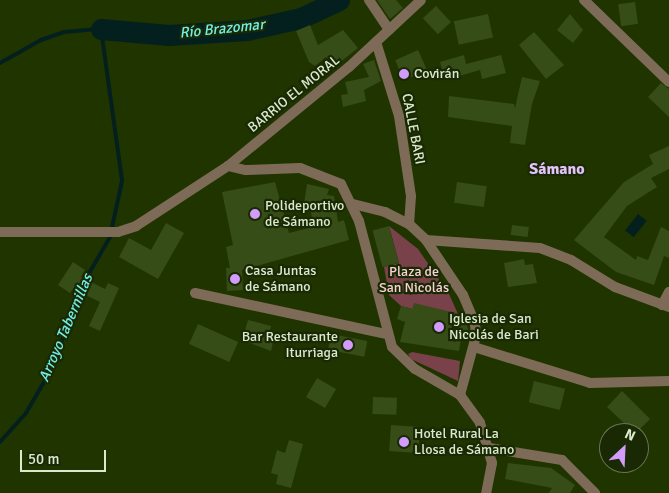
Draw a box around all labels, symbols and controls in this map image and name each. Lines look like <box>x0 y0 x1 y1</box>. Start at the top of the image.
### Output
water label: Río Brazomar <box>179 16 265 42</box>
street label: BARRIO EL MORAL <box>245 52 343 136</box>
place label: Covirán <box>414 66 459 82</box>
marker: Covirán <box>398 68 410 80</box>
street label: CALLE BARI <box>398 92 428 166</box>
district label: Sámano <box>529 159 585 179</box>
place label: Polideportivo de Sámano <box>265 198 344 230</box>
marker: Polideportivo de Sámano <box>249 208 261 220</box>
place label: Casa Juntas de Sámano <box>245 263 316 296</box>
park label: Plaza de San Nicolás <box>379 264 449 296</box>
water label: Arroyo Tabernillas <box>35 271 97 385</box>
marker: Casa Juntas de Sámano <box>229 273 241 285</box>
place label: Iglesia de San Nicolás de Bari <box>449 311 539 344</box>
marker: Iglesia de San Nicolás de Bari <box>433 321 445 333</box>
place label: Bar Restaurante Iturriaga <box>242 329 338 362</box>
marker: Bar Restaurante Iturriaga <box>342 339 354 351</box>
north arrow <box>599 423 649 473</box>
text: N <box>622 425 638 445</box>
place label: Hotel Rural La Llosa de Sámano <box>414 426 514 458</box>
marker: Hotel Rural La Llosa de Sámano <box>398 436 410 448</box>
scale bar <box>22 440 109 472</box>
text: 50 m <box>28 450 59 468</box>

